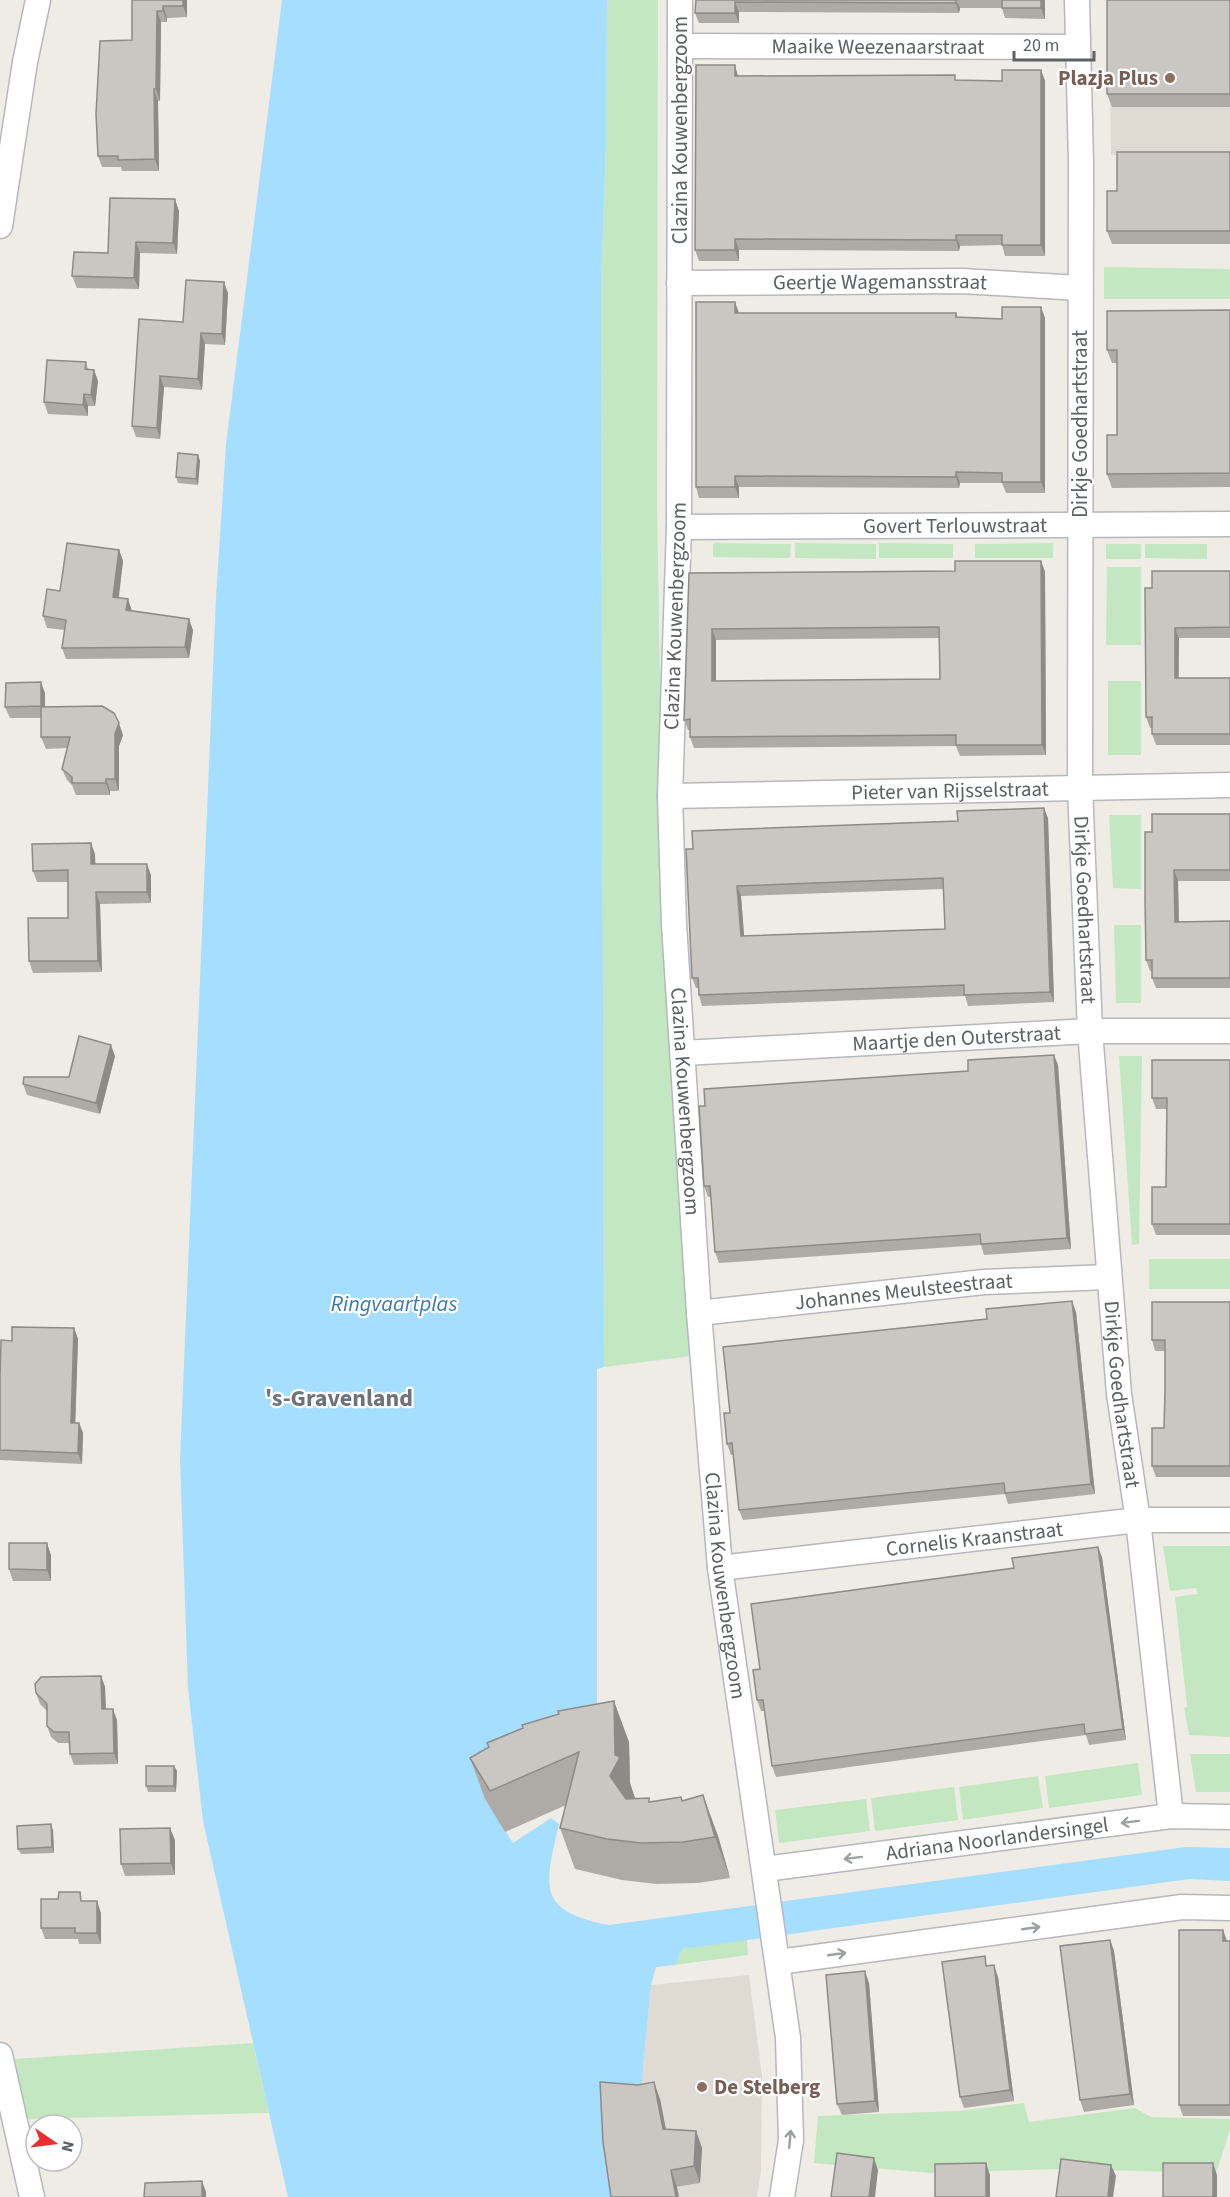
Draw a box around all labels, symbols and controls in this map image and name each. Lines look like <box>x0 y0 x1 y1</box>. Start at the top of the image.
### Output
street label: Clazina Kouwenbergzoom <box>665 16 695 244</box>
scale bar <box>1014 24 1094 62</box>
street label: Maaike Weezenaarstraat <box>771 31 985 62</box>
text: 20 m <box>1023 33 1059 58</box>
place label: Plazja Plus <box>1058 63 1158 93</box>
marker: Plazja Plus <box>1163 71 1177 85</box>
street label: Geertje Wagemansstraat <box>773 266 988 297</box>
street label: Dirkje Goedhartstraat <box>1065 330 1095 518</box>
street label: Clazina Kouwenbergzoom <box>656 501 694 731</box>
street label: Govert Terlouwstraat <box>863 510 1047 541</box>
street label: Pieter van Rijsselstraat <box>851 774 1049 807</box>
street label: Dirkje Goedhartstraat <box>1066 815 1104 1005</box>
street label: Clazina Kouwenbergzoom <box>663 986 708 1216</box>
street label: Maartje den Outerstraat <box>852 1018 1062 1059</box>
street label: Johannes Meulsteestraat <box>793 1266 1013 1317</box>
water label: Ringvaartplas <box>331 1288 457 1320</box>
street label: Dirkje Goedhartstraat <box>1097 1300 1148 1490</box>
district label: 's-Gravenland <box>265 1381 413 1416</box>
street label: Clazina Kouwenbergzoom <box>697 1471 754 1701</box>
street label: Cornelis Kraanstraat <box>884 1514 1065 1564</box>
street label: Adriana Noorlandersingel <box>884 1809 1110 1868</box>
one-way arrow <box>1120 1816 1140 1827</box>
one-way arrow <box>844 1852 864 1863</box>
one-way arrow <box>1020 1922 1040 1933</box>
one-way arrow <box>827 1949 847 1960</box>
place label: De Stelberg <box>714 2072 820 2102</box>
marker: De Stelberg <box>695 2080 709 2094</box>
north arrow <box>24 2113 84 2173</box>
one-way arrow <box>785 2130 796 2150</box>
text: N <box>56 2139 80 2154</box>

